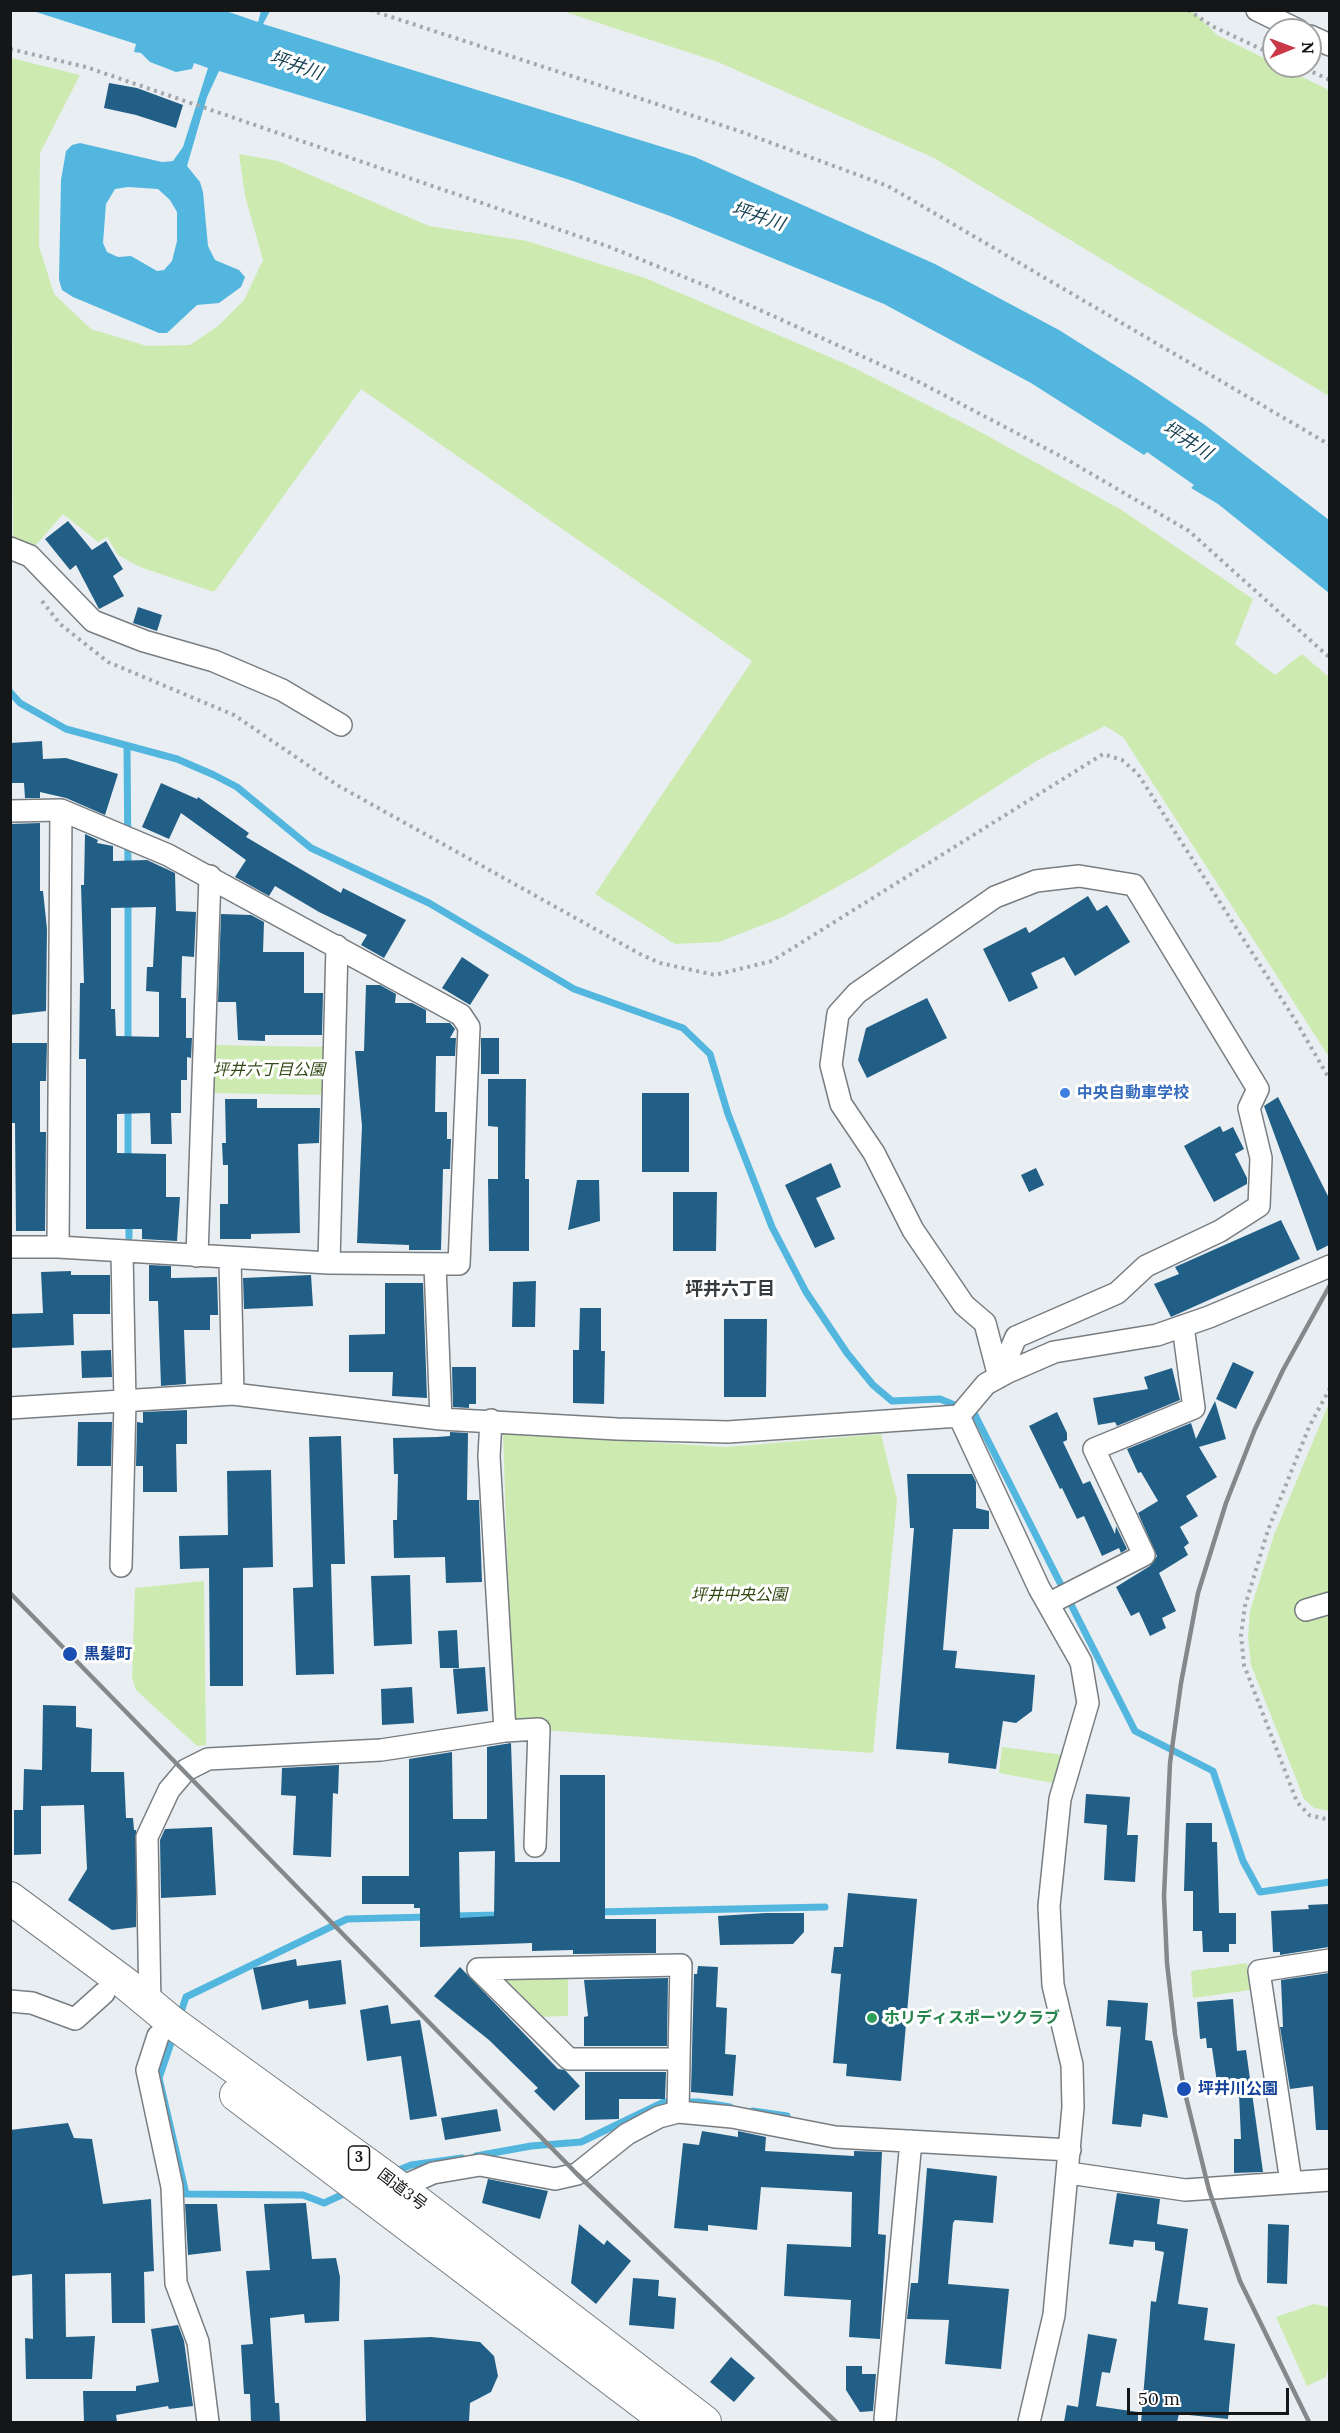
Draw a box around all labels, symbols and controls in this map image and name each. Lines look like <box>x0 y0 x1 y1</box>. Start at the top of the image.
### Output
north arrow <box>1262 18 1322 78</box>
text: N <box>1298 41 1318 54</box>
water label: 坪井川 <box>267 47 325 85</box>
water label: 坪井川 <box>729 198 787 236</box>
water label: 坪井川 <box>1158 418 1216 464</box>
park label: 坪井六丁目公園 <box>213 1060 325 1080</box>
place label: 中央自動車学校 <box>1077 1083 1189 1103</box>
marker: 中央自動車学校 <box>1058 1086 1072 1100</box>
district label: 坪井六丁目 <box>685 1279 775 1301</box>
park label: 坪井中央公園 <box>691 1585 787 1605</box>
place label: 黒髪町 <box>84 1644 132 1664</box>
marker: 黒髪町 <box>61 1645 79 1663</box>
place label: ホリディスポーツクラブ <box>884 2008 1060 2028</box>
marker: ホリディスポーツクラブ <box>865 2011 879 2025</box>
place label: 坪井川公園 <box>1198 2079 1278 2099</box>
marker: 坪井川公園 <box>1175 2080 1193 2098</box>
road number: 3 <box>348 2146 370 2170</box>
street label: 国道3号 <box>373 2165 431 2215</box>
scale bar <box>1130 2376 1292 2414</box>
text: 50 m <box>1138 2387 1180 2410</box>

